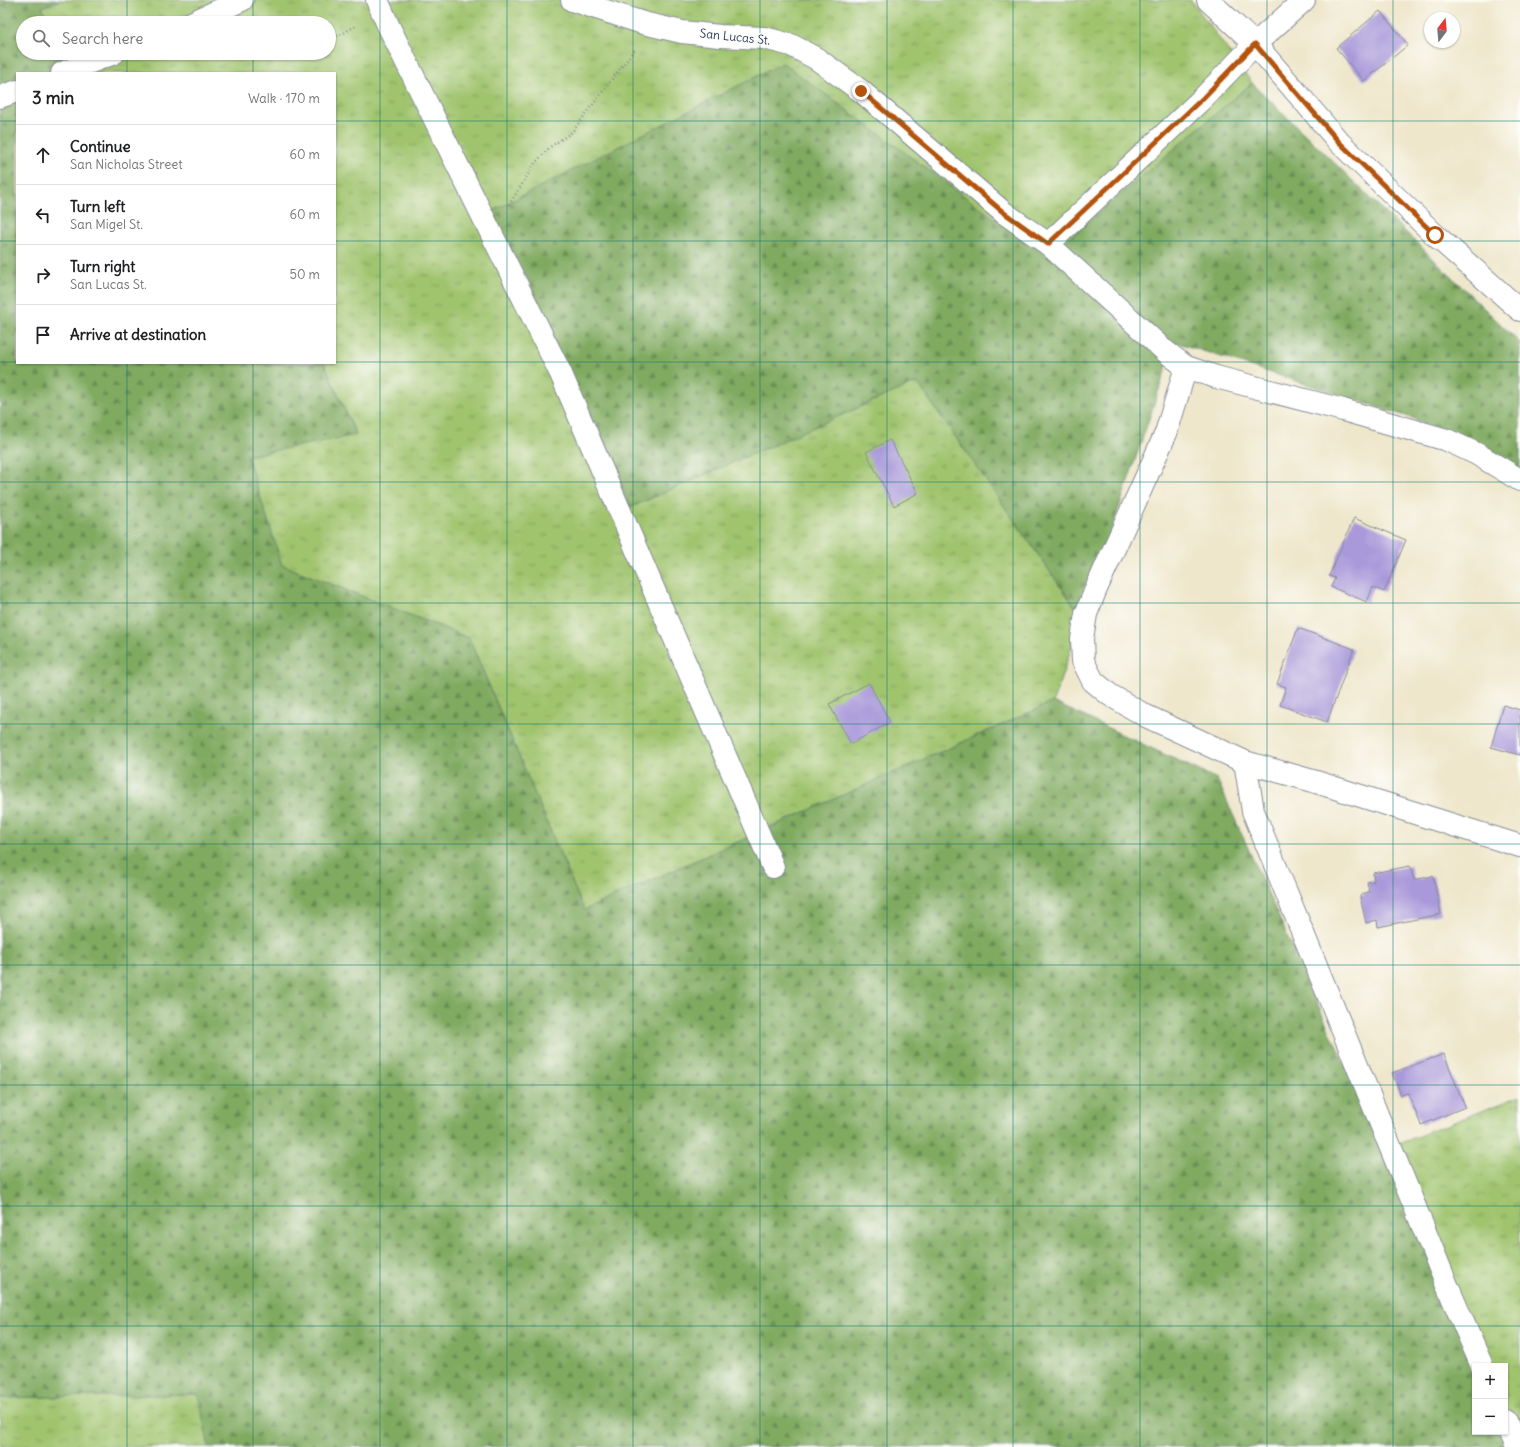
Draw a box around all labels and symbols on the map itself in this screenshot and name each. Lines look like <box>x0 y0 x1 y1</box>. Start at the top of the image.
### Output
north arrow <box>1424 12 1460 48</box>
street label: San Lucas St. <box>699 25 771 48</box>
route end <box>852 82 870 100</box>
route start <box>1426 226 1444 244</box>

